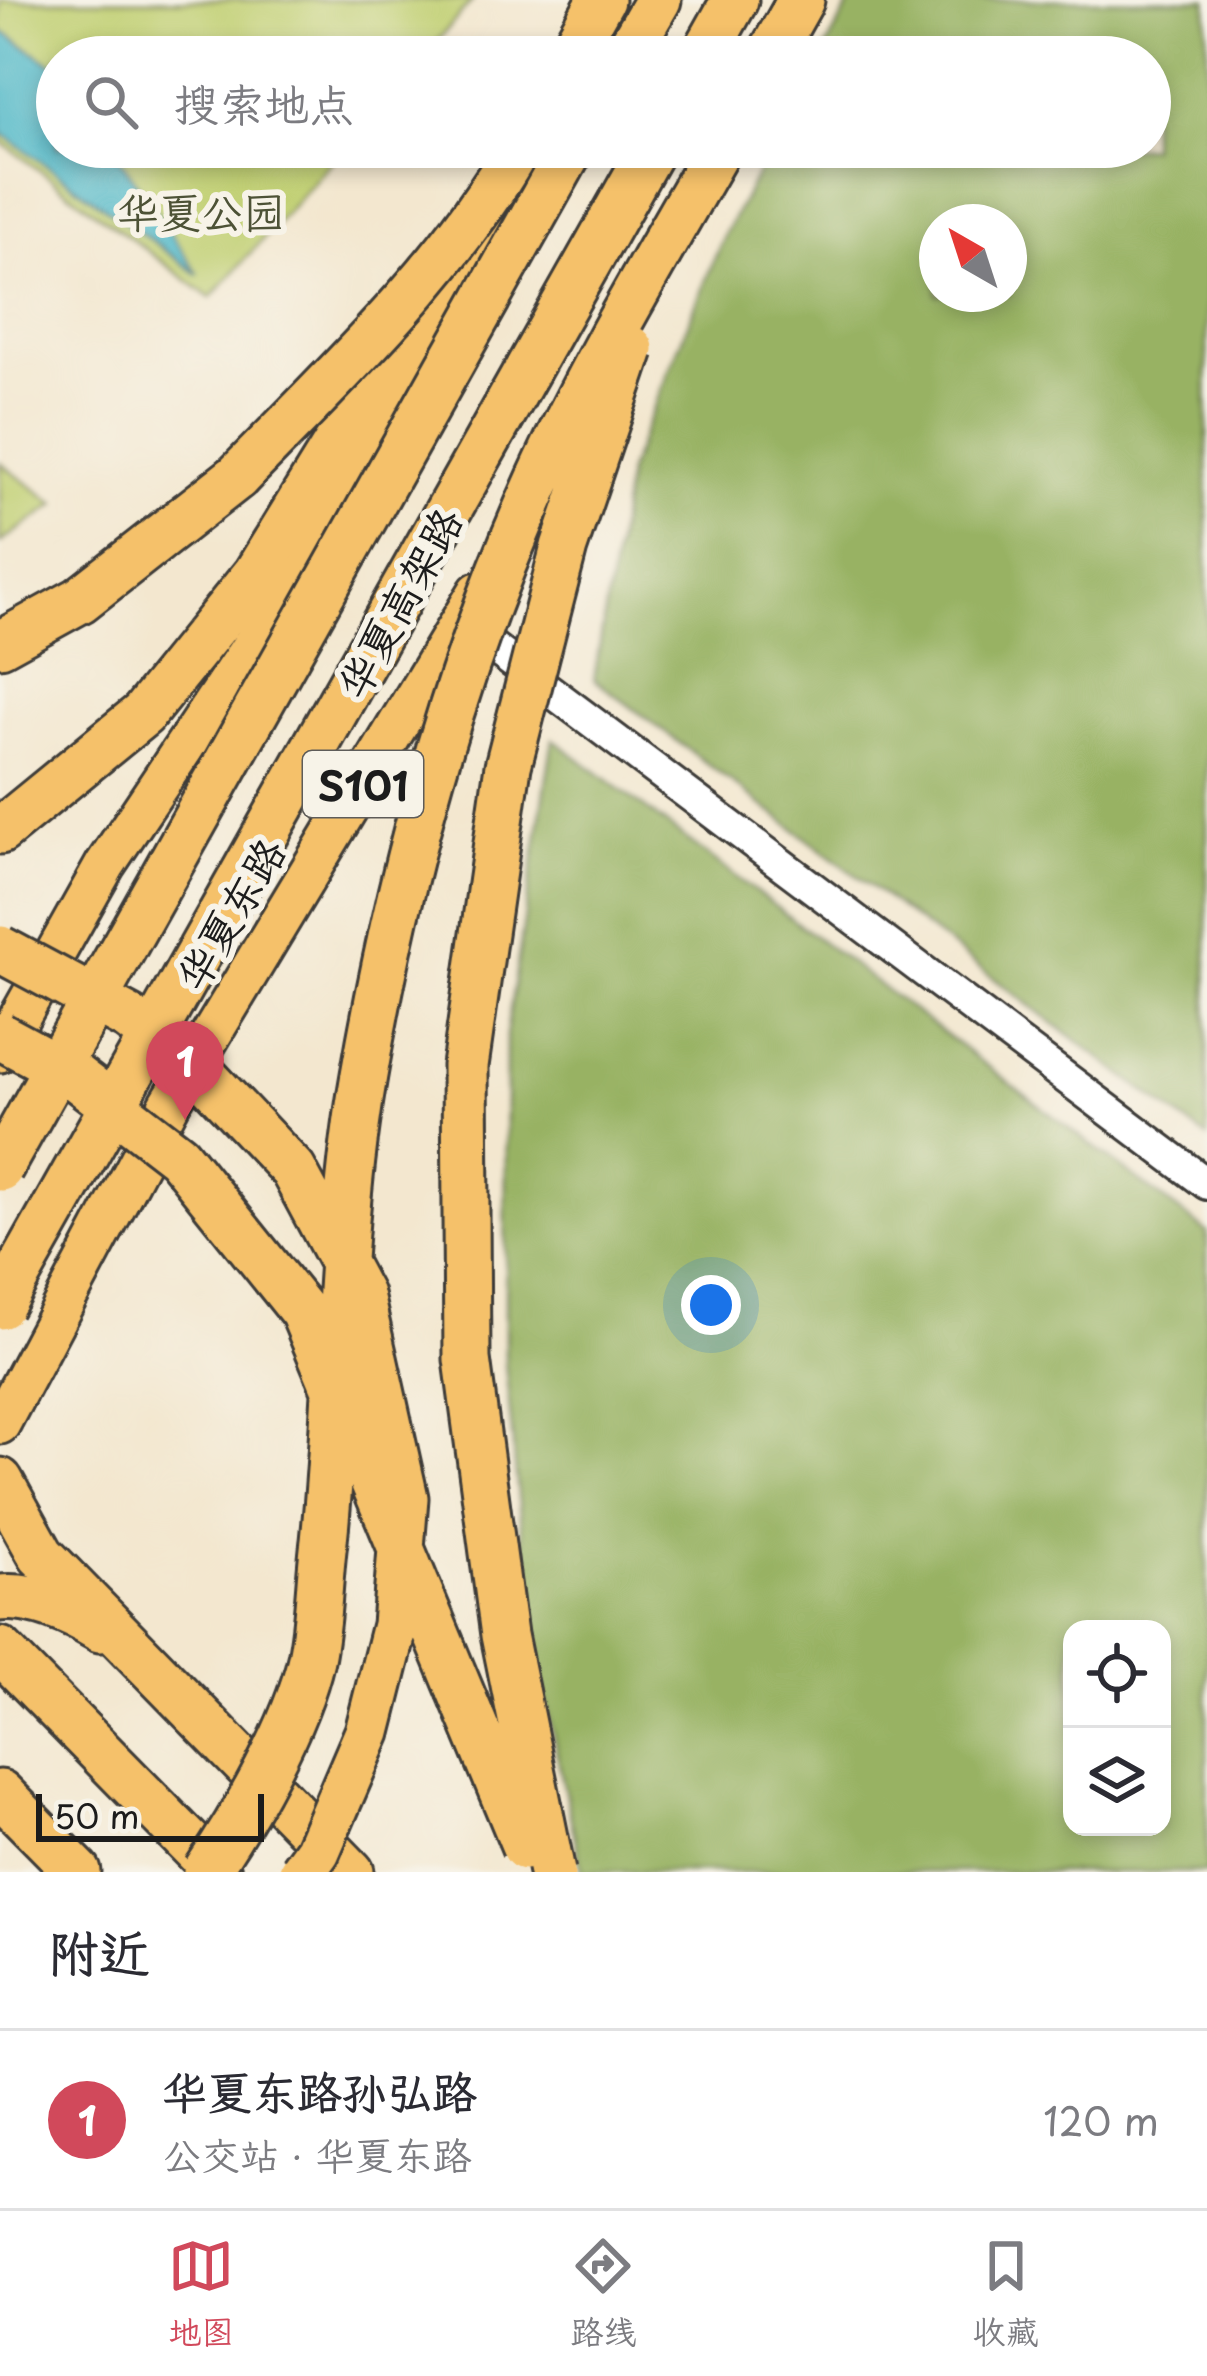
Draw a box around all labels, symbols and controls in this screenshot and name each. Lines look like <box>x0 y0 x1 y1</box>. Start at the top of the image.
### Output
search box <box>36 36 1171 168</box>
text: 搜索地点 <box>174 68 354 136</box>
icon: search <box>78 69 144 135</box>
park label: 华夏公园 <box>117 179 285 242</box>
north arrow <box>919 204 1027 312</box>
street label: 华夏高架路 <box>320 495 476 709</box>
road number: S101 <box>303 751 423 817</box>
street label: 华夏东路 <box>159 825 299 1001</box>
pin: 1 <box>146 1021 224 1120</box>
your location <box>681 1275 741 1335</box>
map controls <box>1063 1620 1171 1836</box>
button: locate <box>1063 1620 1171 1728</box>
button: layers <box>1063 1728 1171 1836</box>
scale bar <box>36 1788 264 1841</box>
text: 50 m <box>54 1790 140 1840</box>
text: 附近 <box>48 1912 150 1989</box>
text: 华夏东路孙弘路 <box>162 2056 477 2124</box>
text: 1 <box>78 2090 96 2149</box>
text: 120 m <box>1043 2090 1159 2149</box>
text: 公交站 · 华夏东路 <box>162 2124 472 2183</box>
tab: 地图 <box>168 2233 234 2355</box>
tab: 路线 <box>570 2233 636 2355</box>
tab: 收藏 <box>973 2233 1039 2355</box>

